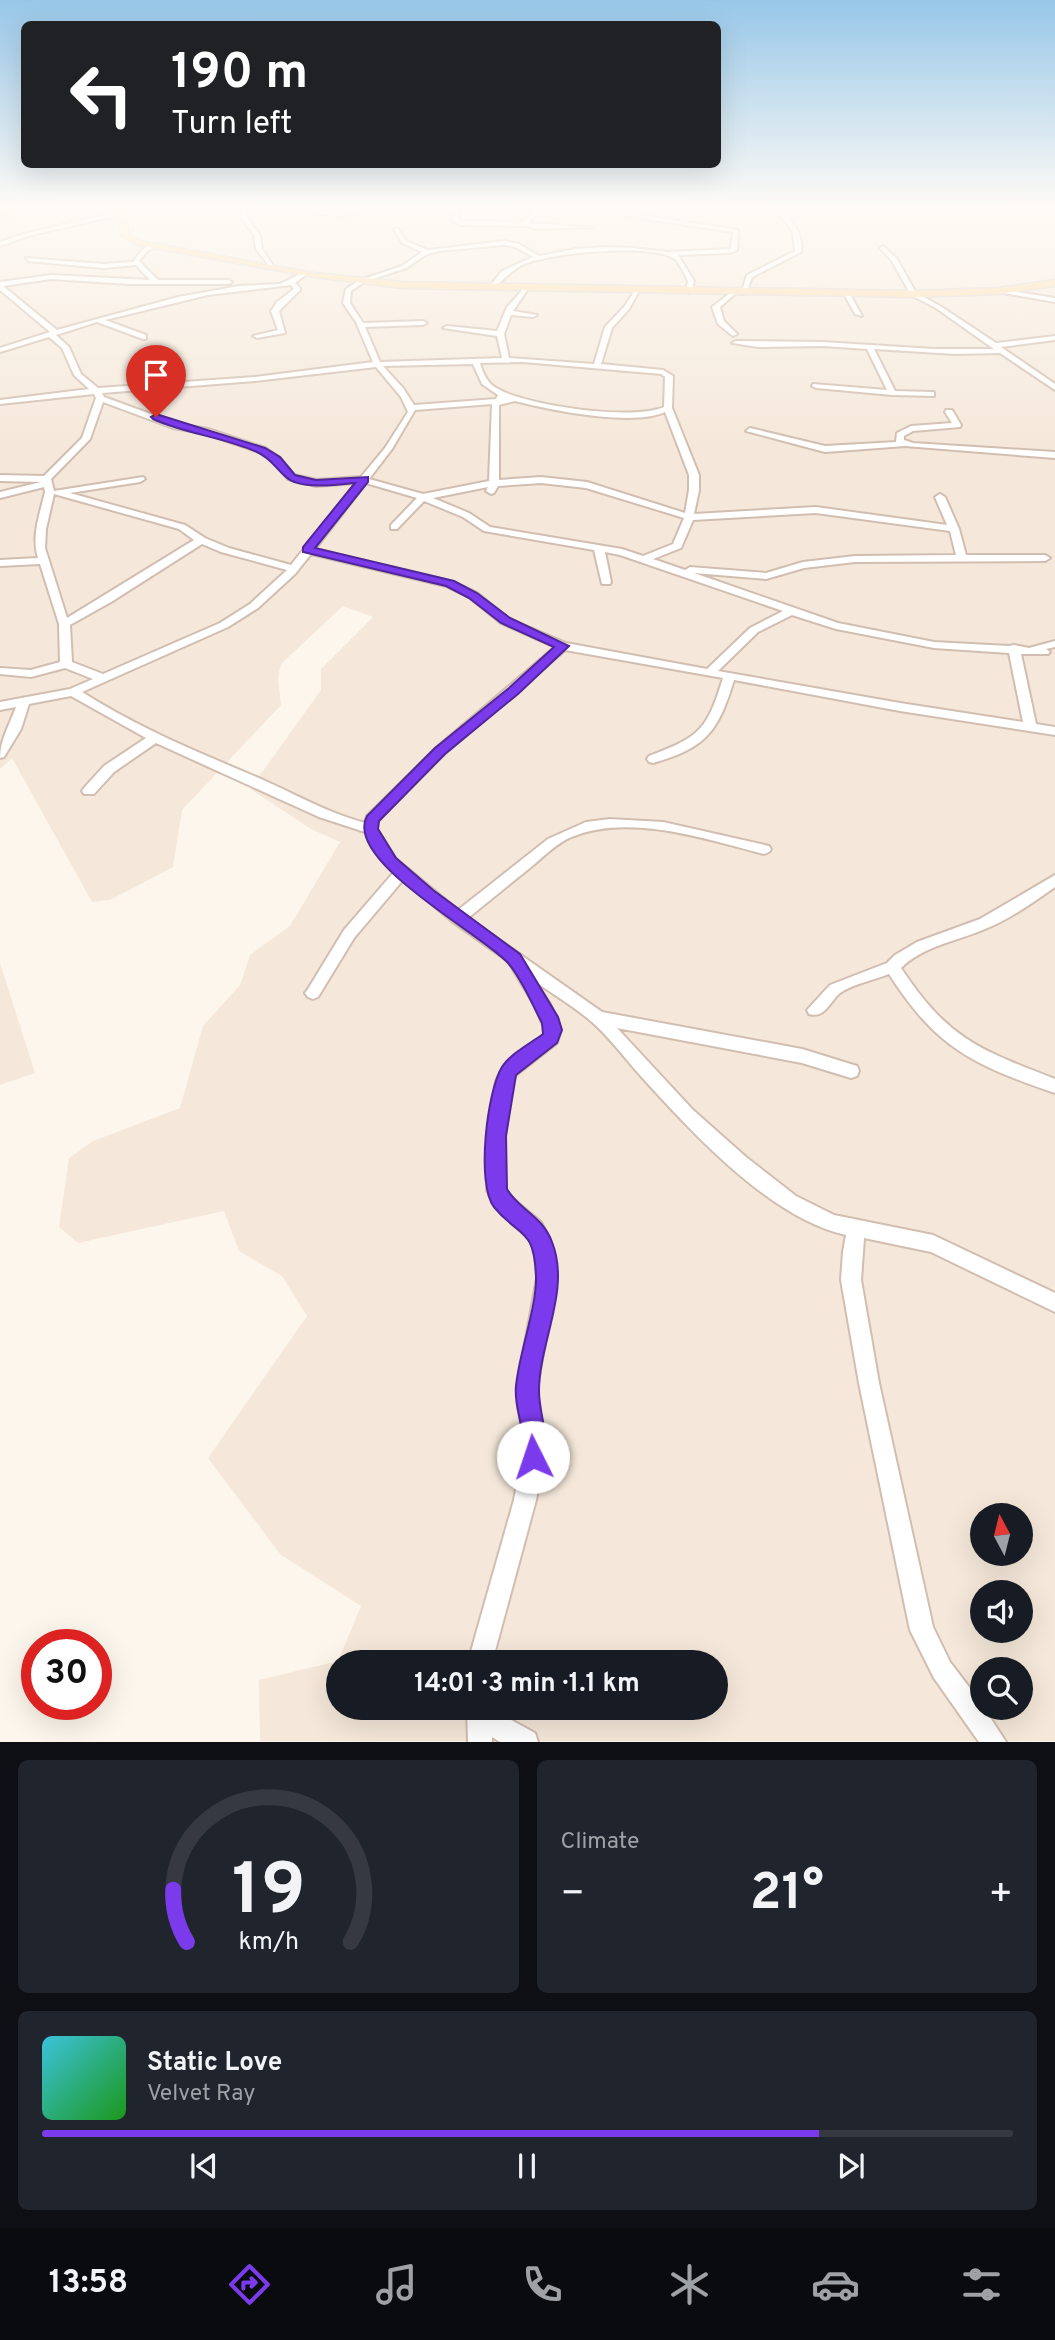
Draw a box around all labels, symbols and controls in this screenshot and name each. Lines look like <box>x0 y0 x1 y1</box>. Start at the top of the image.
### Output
text: 190 m <box>171 44 308 106</box>
icon: left <box>56 49 147 140</box>
text: Turn left <box>171 105 292 145</box>
pin <box>126 345 186 417</box>
icon: arrive <box>137 356 175 394</box>
position arrow <box>496 1420 570 1494</box>
north arrow <box>970 1503 1032 1566</box>
map controls <box>970 1503 1033 1720</box>
button: sound <box>970 1580 1033 1643</box>
speed limit sign: 30 <box>21 1629 112 1720</box>
button: search <box>970 1657 1033 1720</box>
text: 14:01 · 3 min · 1.1 km <box>414 1668 640 1701</box>
text: Climate <box>561 1828 639 1857</box>
text: 19 <box>231 1849 305 1941</box>
text: 21° <box>750 1862 824 1928</box>
text: − <box>561 1871 585 1920</box>
text: + <box>988 1871 1013 1920</box>
text: km/h <box>238 1927 299 1959</box>
text: Static Love <box>147 2047 282 2080</box>
text: Velvet Ray <box>147 2080 255 2109</box>
icon: previous <box>185 2147 223 2185</box>
icon: pause <box>508 2147 546 2185</box>
icon: next <box>832 2147 870 2185</box>
icon: directions <box>225 2260 274 2309</box>
icon: music <box>372 2260 421 2309</box>
icon: phone <box>518 2260 567 2309</box>
icon: climate <box>665 2260 714 2309</box>
icon: car <box>811 2260 860 2309</box>
icon: filters <box>957 2260 1006 2309</box>
text: 13:58 <box>49 2264 128 2304</box>

